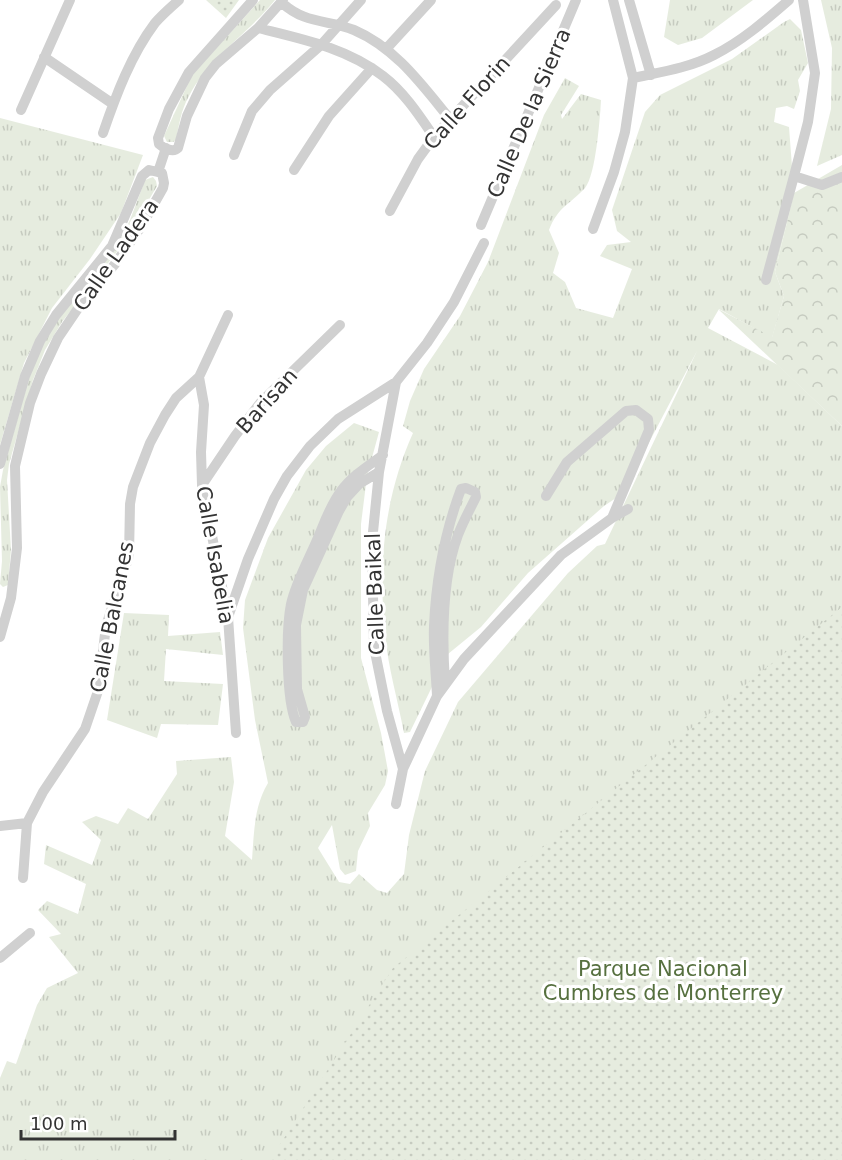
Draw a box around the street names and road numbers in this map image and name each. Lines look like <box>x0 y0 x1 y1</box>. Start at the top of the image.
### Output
street label: Calle De la Sierra <box>482 25 576 201</box>
street label: Calle Florin <box>419 51 515 155</box>
street label: Calle Ladera <box>69 194 163 316</box>
street label: Barisan <box>232 364 302 438</box>
street label: Calle Isabelia <box>191 484 239 626</box>
street label: Calle Baikal <box>361 532 389 656</box>
street label: Calle Balcanes <box>86 539 138 695</box>

